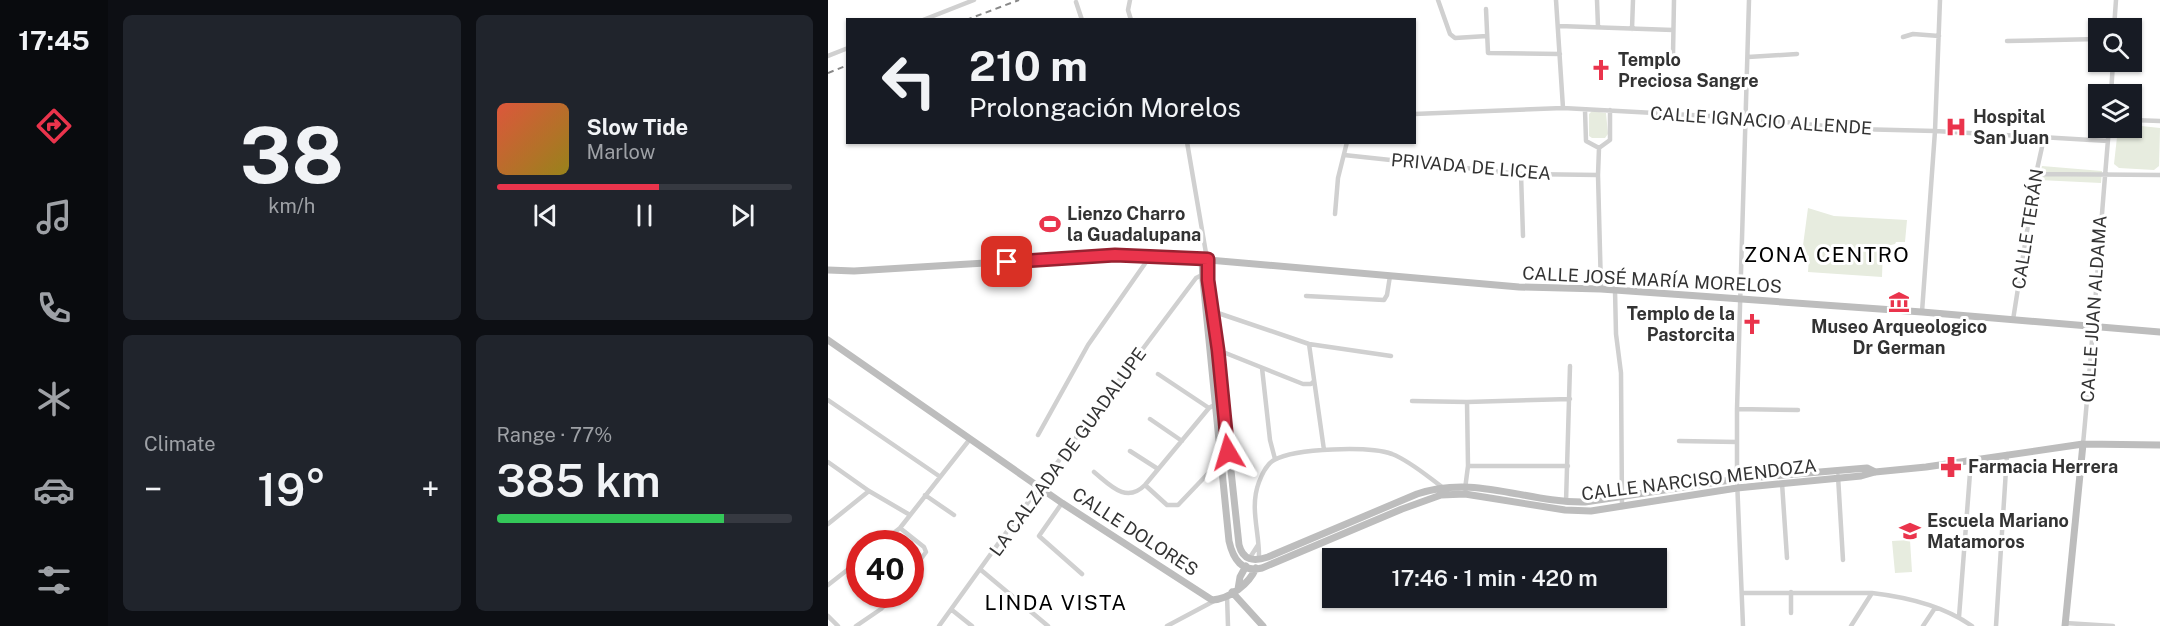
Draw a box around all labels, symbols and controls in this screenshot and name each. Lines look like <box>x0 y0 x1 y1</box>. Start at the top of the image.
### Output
map controls <box>2088 18 2142 138</box>
button: search <box>2088 18 2142 72</box>
text: 17:45 <box>18 24 90 56</box>
text: 210 m <box>969 41 1088 90</box>
icon: left <box>870 42 948 120</box>
place label: Templo Preciosa Sangre <box>1618 49 1759 91</box>
church icon: Templo Preciosa Sangre <box>1589 58 1613 82</box>
button: layers <box>2088 84 2142 138</box>
text: Prolongación Morelos <box>969 91 1241 123</box>
street label: CALLE IGNACIO ALLENDE <box>1649 102 1873 139</box>
icon: directions <box>33 105 75 147</box>
place label: Hospital San Juan <box>1973 106 2049 148</box>
text: 38 <box>240 109 344 201</box>
text: Slow Tide <box>587 114 688 140</box>
hospital icon: Hospital San Juan <box>1944 115 1968 139</box>
text: Marlow <box>587 140 655 164</box>
street label: PRIVADA DE LICEA <box>1390 149 1552 184</box>
street label: CALLE TERÁN <box>2007 167 2047 291</box>
text: km/h <box>268 194 315 218</box>
icon: music <box>33 196 75 238</box>
icon: previous <box>529 199 562 232</box>
icon: pause <box>628 199 661 232</box>
icon: next <box>726 199 759 232</box>
place label: Lienzo Charro la Guadalupana <box>1067 203 1201 245</box>
sports icon: Lienzo Charro la Guadalupana <box>1038 212 1062 236</box>
street label: CALLE JUAN ALDAMA <box>2076 214 2111 403</box>
pin <box>981 236 1032 287</box>
district label: ZONA CENTRO <box>1744 242 1910 267</box>
icon: arrive <box>990 245 1023 278</box>
street label: CALLE JOSÉ MARÍA MORELOS <box>1522 261 1782 297</box>
icon: phone <box>33 287 75 329</box>
museum icon: Museo Arqueologico Dr German <box>1887 290 1911 314</box>
place label: Templo de la Pastorcita <box>1627 303 1735 345</box>
church icon: Templo de la Pastorcita <box>1740 312 1764 336</box>
place label: Museo Arqueologico Dr German <box>1811 316 1987 358</box>
street label: LA CALZADA DE GUADALUPE <box>985 343 1150 560</box>
icon: climate <box>33 378 75 420</box>
position arrow <box>1196 420 1260 484</box>
text: Range · 77% <box>497 423 612 447</box>
text: Climate <box>144 432 216 456</box>
text: 385 km <box>497 454 661 507</box>
street label: CALLE NARCISO MENDOZA <box>1580 455 1818 504</box>
pharmacy icon: Farmacia Herrera <box>1939 455 1963 479</box>
place label: Farmacia Herrera <box>1968 456 2118 477</box>
text: 19° <box>257 463 326 516</box>
icon: car <box>33 469 75 511</box>
text: − <box>144 470 162 508</box>
text: + <box>421 470 440 508</box>
street label: CALLE DOLORES <box>1068 483 1202 580</box>
place label: Escuela Mariano Matamoros <box>1927 510 2069 552</box>
school or university icon: Escuela Mariano Matamoros <box>1898 519 1922 543</box>
speed limit sign: 40 <box>846 530 924 608</box>
icon: filters <box>33 559 75 601</box>
text: 17:46 · 1 min · 420 m <box>1391 565 1598 591</box>
district label: LINDA VISTA <box>984 590 1128 615</box>

